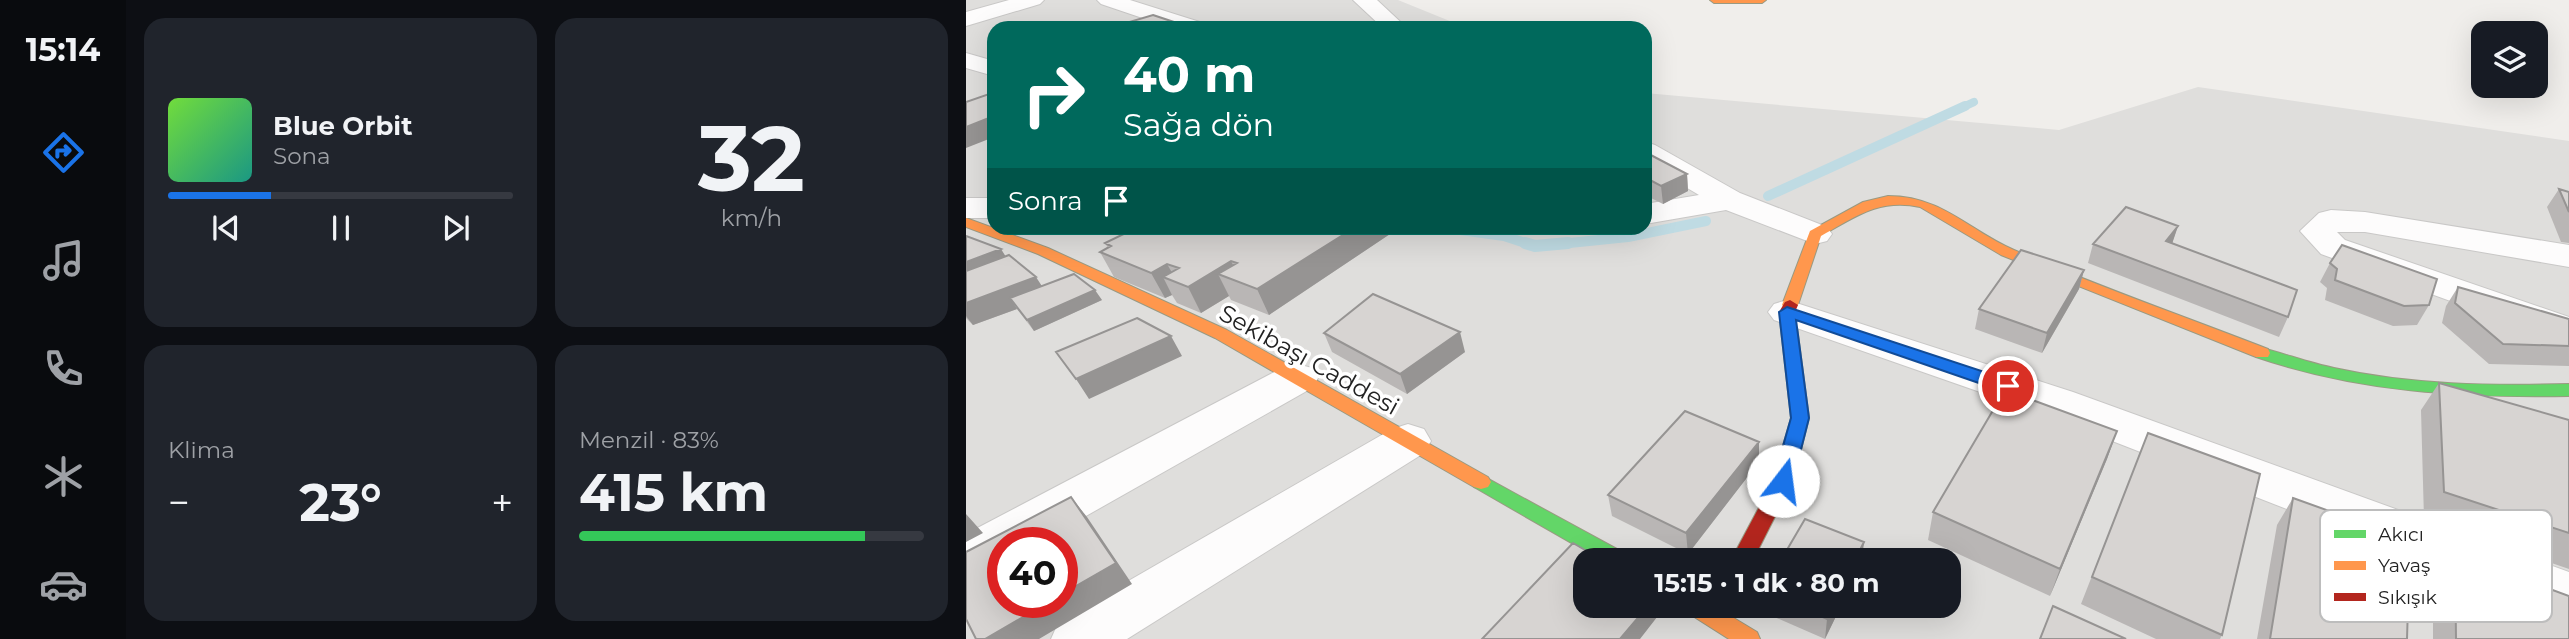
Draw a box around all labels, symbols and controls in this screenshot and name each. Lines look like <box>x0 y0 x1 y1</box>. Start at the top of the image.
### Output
map controls <box>2471 21 2548 98</box>
button: layers <box>2471 21 2548 98</box>
text: 15:14 <box>26 30 100 69</box>
text: 40 m <box>1123 45 1255 104</box>
icon: right <box>1008 49 1099 140</box>
text: 32 <box>698 103 805 214</box>
text: Sağa dön <box>1123 105 1274 144</box>
text: Blue Orbit <box>273 110 412 142</box>
icon: directions <box>39 128 88 177</box>
text: Sona <box>273 142 331 170</box>
icon: arrive <box>1097 182 1135 220</box>
text: Sonra <box>1008 185 1083 217</box>
text: km/h <box>721 204 782 232</box>
icon: previous <box>207 209 245 247</box>
icon: pause <box>322 209 360 247</box>
icon: next <box>437 209 475 247</box>
icon: music <box>39 236 88 285</box>
street label: Sekibaşı Caddesi <box>1214 298 1404 421</box>
icon: phone <box>39 344 88 393</box>
pin <box>1978 356 2038 416</box>
icon: arrive <box>1989 367 2027 405</box>
text: Menzil · 83% <box>579 426 719 454</box>
text: Klima <box>168 436 235 464</box>
position arrow <box>1746 444 1820 518</box>
icon: climate <box>39 452 88 501</box>
text: 415 km <box>579 461 768 524</box>
text: 23° <box>299 471 382 534</box>
text: − <box>168 479 190 526</box>
text: + <box>491 479 513 526</box>
legend <box>2320 510 2552 622</box>
text: Akıcı <box>2378 523 2424 546</box>
speed limit sign: 40 <box>987 527 1078 618</box>
text: Yavaş <box>2378 554 2430 577</box>
icon: car <box>39 560 88 609</box>
text: 15:15 · 1 dk · 80 m <box>1654 567 1880 599</box>
text: Sıkışık <box>2378 586 2438 609</box>

